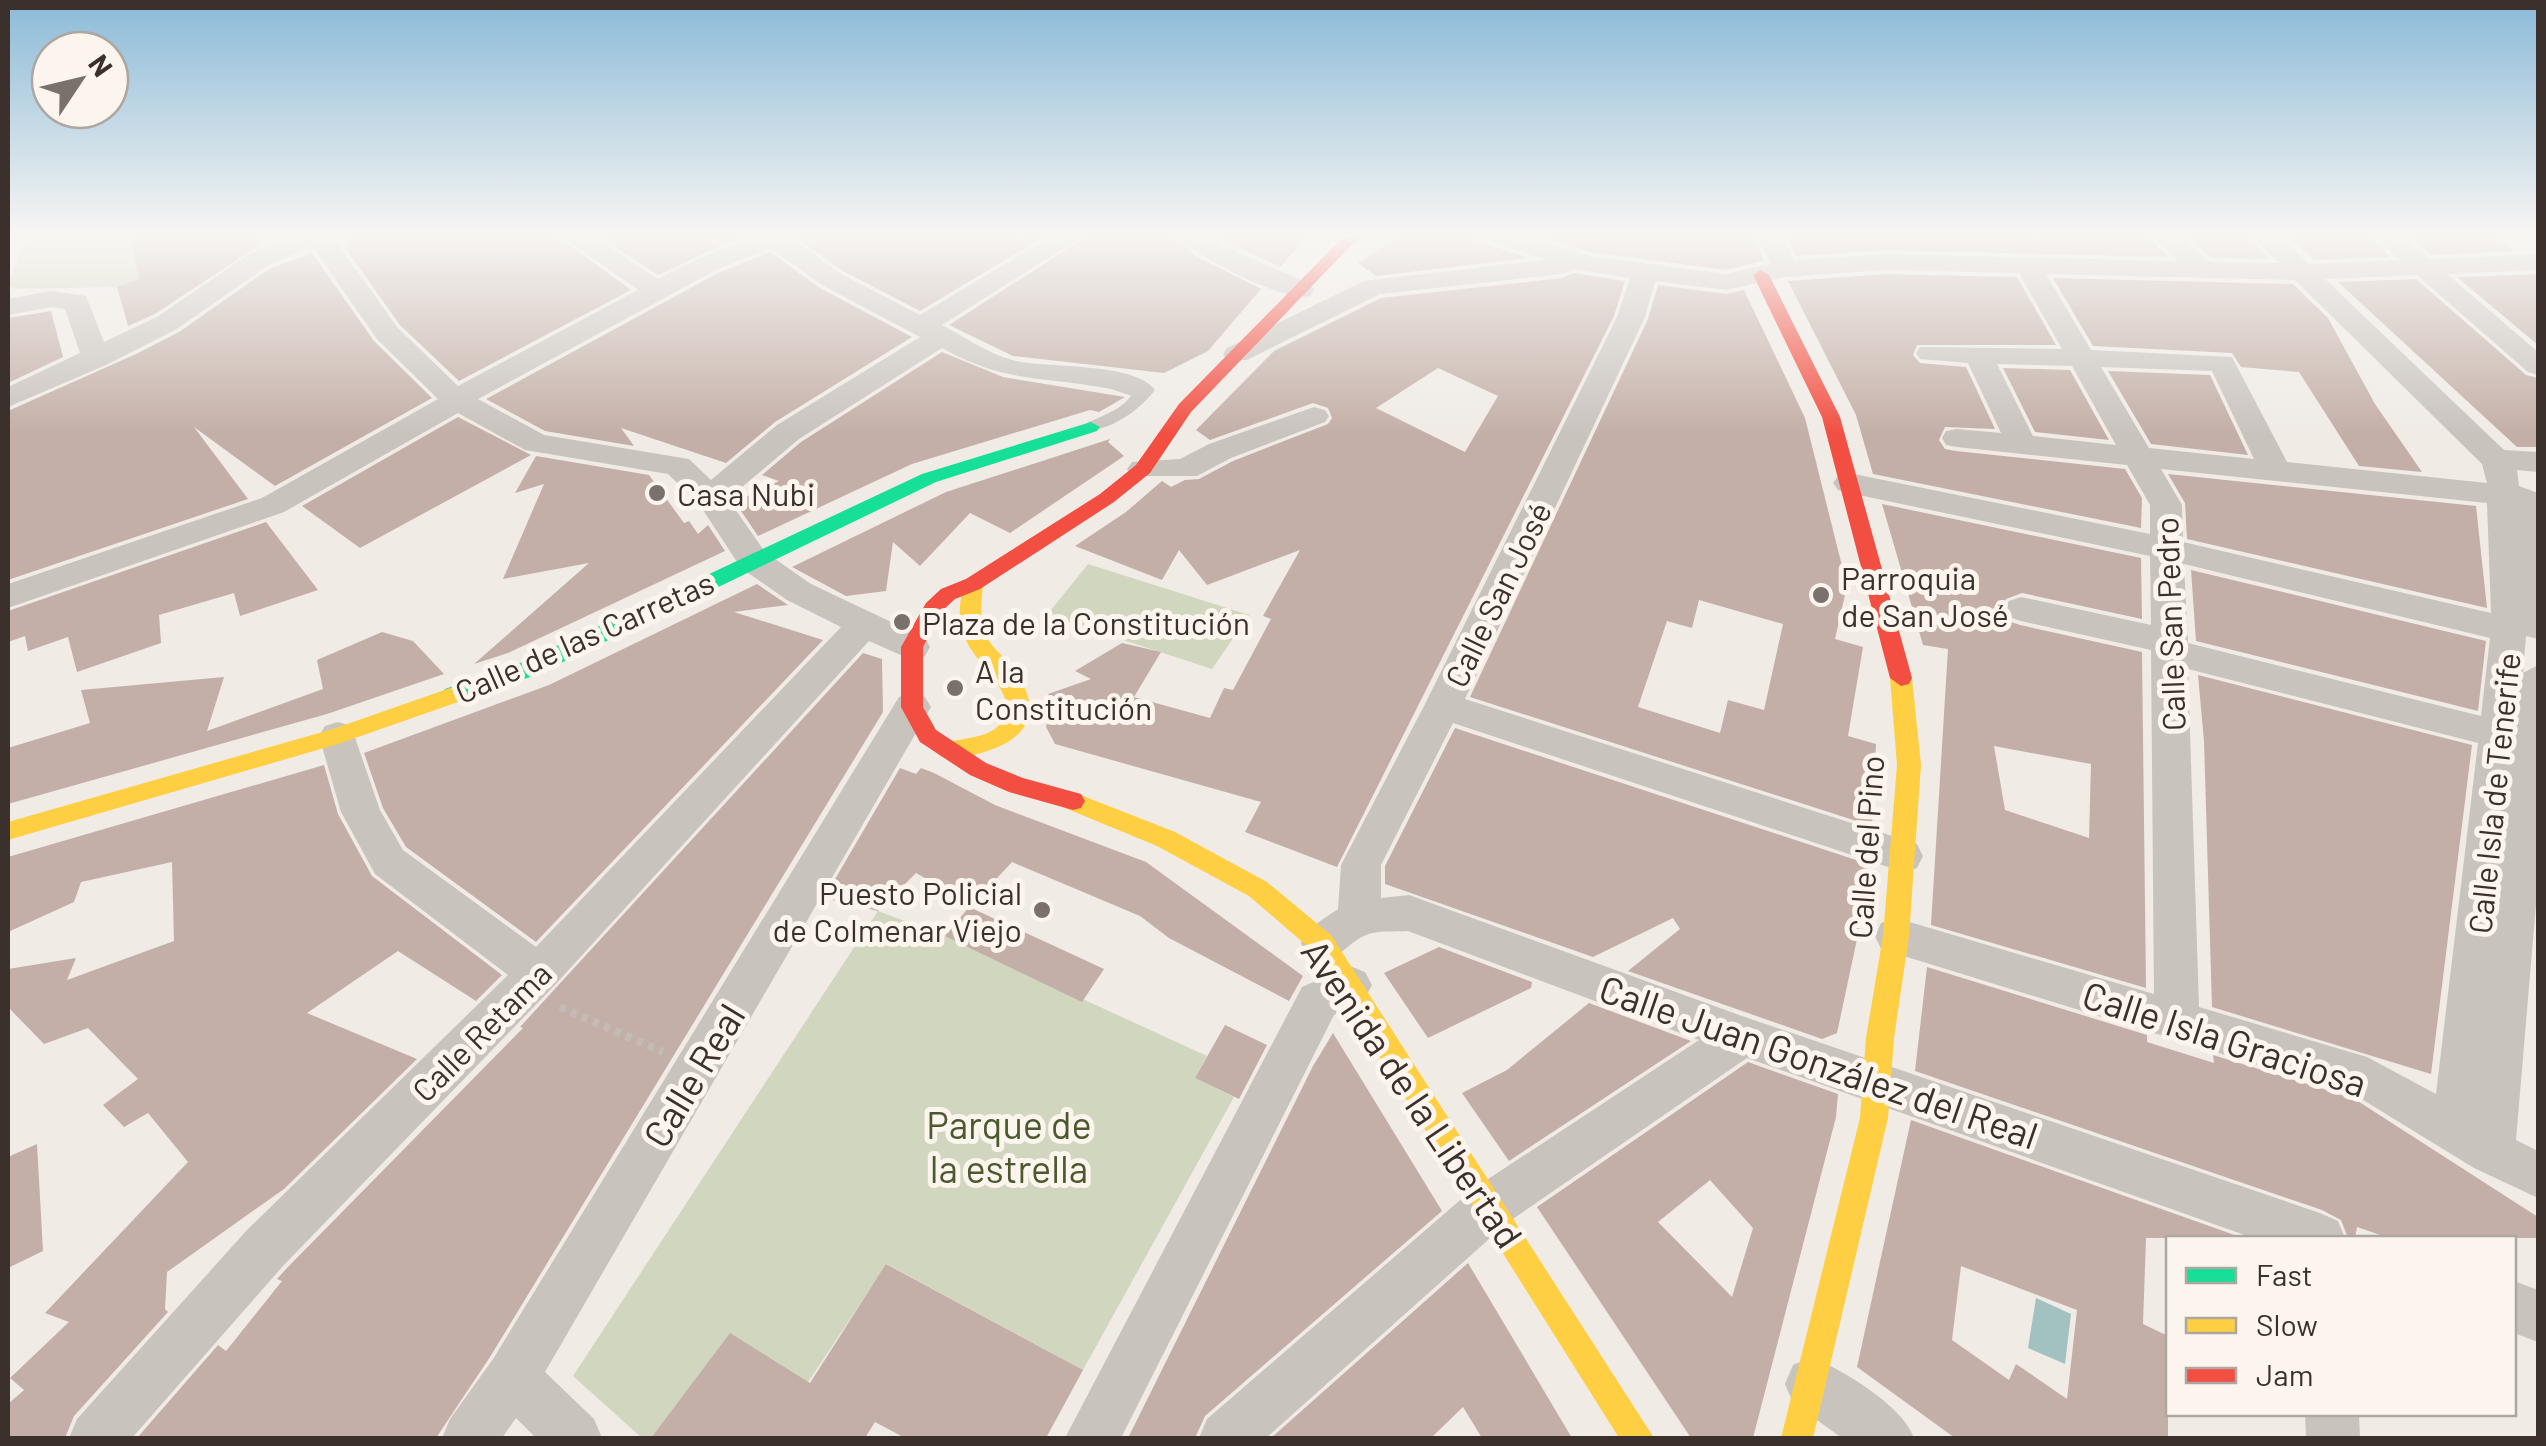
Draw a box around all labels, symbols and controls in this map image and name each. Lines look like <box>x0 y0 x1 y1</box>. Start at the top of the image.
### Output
north arrow <box>30 30 130 130</box>
text: N <box>82 48 121 82</box>
place label: Casa Nubi <box>677 474 815 512</box>
marker: Casa Nubi <box>646 482 668 504</box>
street label: Calle San José <box>1436 495 1558 693</box>
street label: Calle San Pedro <box>2146 516 2192 732</box>
place label: Parroquia de San José <box>1841 558 2009 633</box>
street label: Calle de las Carretas <box>449 562 719 710</box>
marker: Parroquia de San José <box>1810 584 1832 606</box>
place label: Plaza de la Constitución <box>922 603 1250 641</box>
marker: Plaza de la Constitución <box>891 611 913 633</box>
place label: A la Constitución <box>975 651 1152 726</box>
street label: Calle Isla de Tenerife <box>2459 651 2527 935</box>
marker: A la Constitución <box>944 677 966 699</box>
street label: Calle del Pino <box>1840 754 1890 940</box>
place label: Puesto Policial de Colmenar Viejo <box>773 873 1022 948</box>
marker: Puesto Policial de Colmenar Viejo <box>1031 899 1053 921</box>
street label: Avenida de la Libertad <box>1293 930 1533 1256</box>
street label: Calle Retama <box>404 954 558 1108</box>
street label: Calle Juan González del Real <box>1594 964 2044 1158</box>
street label: Calle Isla Graciosa <box>2077 970 2373 1106</box>
street label: Calle Real <box>632 995 754 1155</box>
park label: Parque de la estrella <box>926 1101 1092 1191</box>
legend <box>2166 1236 2516 1416</box>
text: Fast <box>2256 1256 2313 1292</box>
text: Slow <box>2256 1306 2318 1342</box>
text: Jam <box>2256 1356 2313 1392</box>

